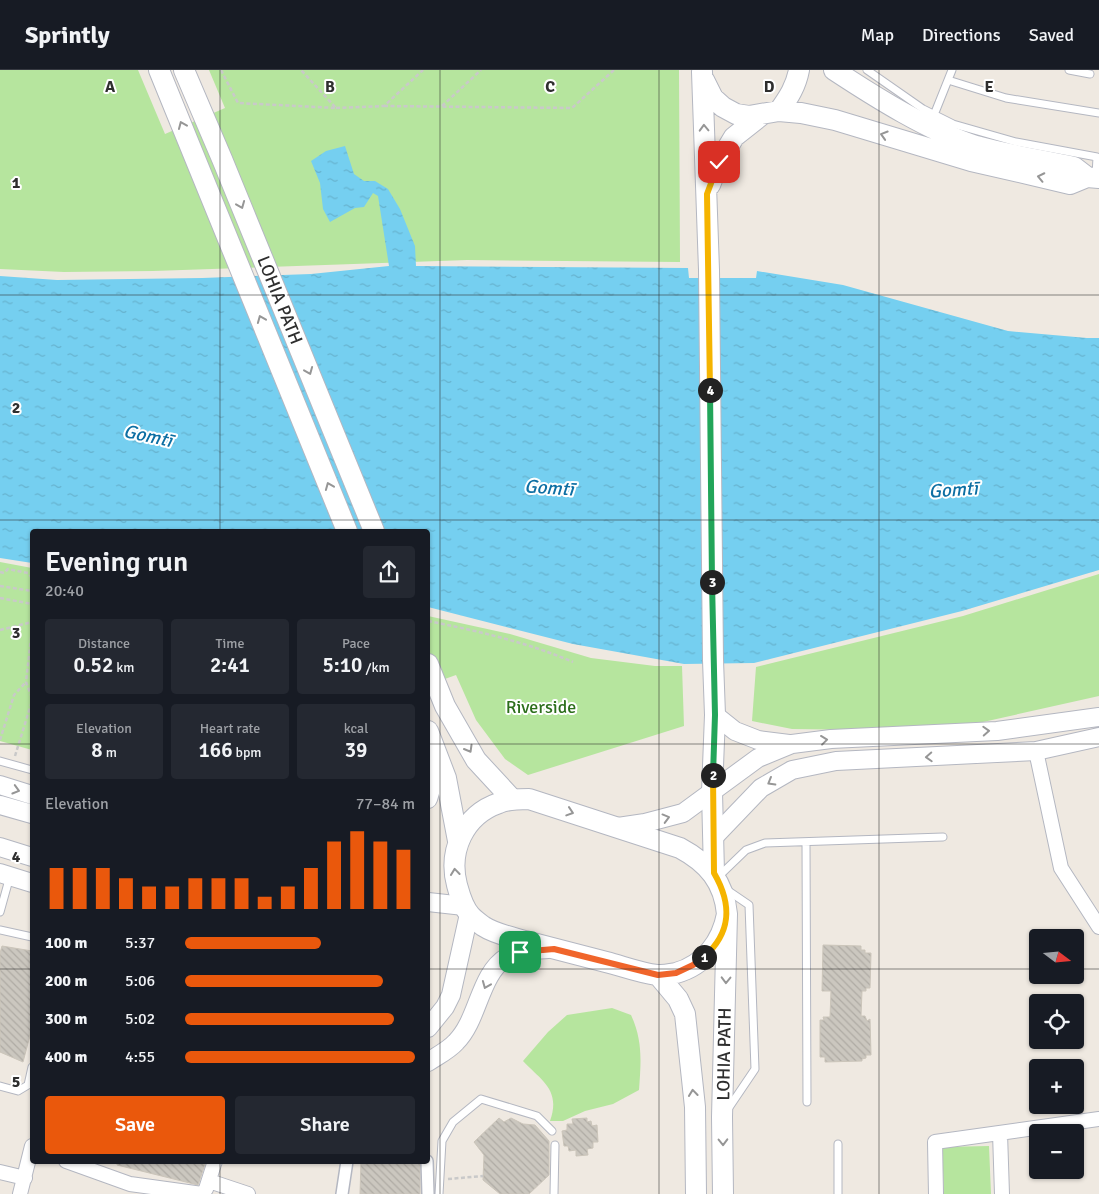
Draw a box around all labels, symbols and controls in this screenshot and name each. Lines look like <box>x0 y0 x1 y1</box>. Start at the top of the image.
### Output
text: Sprintly <box>25 20 110 50</box>
text: Map <box>861 24 894 46</box>
text: Directions <box>922 24 1001 46</box>
text: Saved <box>1029 24 1074 46</box>
text: A <box>105 77 116 97</box>
text: B <box>325 77 335 97</box>
text: C <box>545 77 555 97</box>
text: D <box>764 77 775 97</box>
text: E <box>984 77 994 97</box>
one-way arrow <box>178 121 189 130</box>
one-way arrow <box>699 123 710 131</box>
one-way arrow <box>880 130 889 140</box>
pin <box>698 141 740 183</box>
icon: check <box>705 148 733 176</box>
text: 1 <box>12 173 21 193</box>
one-way arrow <box>1036 173 1045 183</box>
one-way arrow <box>235 200 245 209</box>
street label: LOHIA PATH <box>252 253 308 347</box>
one-way arrow <box>257 315 268 324</box>
one-way arrow <box>303 367 313 375</box>
pin: 4 <box>698 378 722 402</box>
text: 4 <box>707 382 714 399</box>
text: 2 <box>12 398 20 418</box>
water label: Gomtī <box>121 419 178 454</box>
water label: Gomtī <box>524 474 578 502</box>
water label: Gomtī <box>928 476 982 504</box>
one-way arrow <box>325 482 335 491</box>
text: Evening run <box>45 545 188 579</box>
button: share <box>363 546 415 598</box>
pin: 3 <box>700 570 724 594</box>
text: 3 <box>709 574 716 591</box>
text: 20:40 <box>45 581 84 601</box>
text: 3 <box>12 623 20 643</box>
text: Distance <box>78 635 130 652</box>
text: Time <box>216 635 244 652</box>
text: Pace <box>342 635 370 652</box>
text: 0.52 <box>73 652 113 678</box>
text: 2:41 <box>210 652 250 678</box>
text: 5:10 <box>322 652 362 678</box>
text: km <box>113 659 135 676</box>
text: /km <box>362 659 390 676</box>
park label: Riverside <box>506 696 576 718</box>
text: Elevation <box>76 720 132 737</box>
text: Heart rate <box>200 720 260 737</box>
text: kcal <box>344 720 368 737</box>
one-way arrow <box>982 726 990 736</box>
one-way arrow <box>820 735 828 746</box>
text: 8 <box>91 737 103 763</box>
text: 166 <box>198 737 232 763</box>
text: 39 <box>345 737 367 763</box>
one-way arrow <box>463 743 473 752</box>
text: m <box>103 744 117 761</box>
text: bpm <box>232 744 262 761</box>
one-way arrow <box>925 751 933 762</box>
pin: 2 <box>700 762 726 788</box>
text: 2 <box>710 767 717 784</box>
one-way arrow <box>768 776 777 786</box>
one-way arrow <box>12 784 20 794</box>
text: Elevation <box>45 794 109 814</box>
text: 77–84 m <box>356 794 415 814</box>
one-way arrow <box>566 806 574 816</box>
one-way arrow <box>661 813 670 824</box>
text: 4 <box>12 847 21 867</box>
one-way arrow <box>450 868 461 876</box>
north arrow <box>1029 929 1084 984</box>
map controls <box>1029 929 1084 1179</box>
pin <box>499 931 541 973</box>
text: 100 m <box>45 933 87 953</box>
text: 5:37 <box>125 933 155 953</box>
icon: arrive <box>506 938 534 966</box>
pin: 1 <box>692 944 716 970</box>
text: 1 <box>701 949 708 966</box>
text: 200 m <box>45 971 87 991</box>
text: 5:06 <box>125 971 155 991</box>
one-way arrow <box>720 976 731 984</box>
one-way arrow <box>481 980 492 989</box>
button: locate <box>1029 994 1084 1049</box>
street label: LOHIA PATH <box>712 1007 736 1101</box>
text: 300 m <box>45 1009 87 1029</box>
text: 5:02 <box>125 1009 155 1029</box>
text: 400 m <box>45 1047 87 1067</box>
text: 4:55 <box>125 1047 155 1067</box>
button: + <box>1029 1059 1084 1114</box>
text: 5 <box>12 1072 20 1092</box>
one-way arrow <box>688 1089 699 1097</box>
button: Save <box>45 1096 225 1154</box>
button: Share <box>235 1096 415 1154</box>
button: − <box>1029 1124 1084 1179</box>
one-way arrow <box>717 1139 728 1147</box>

